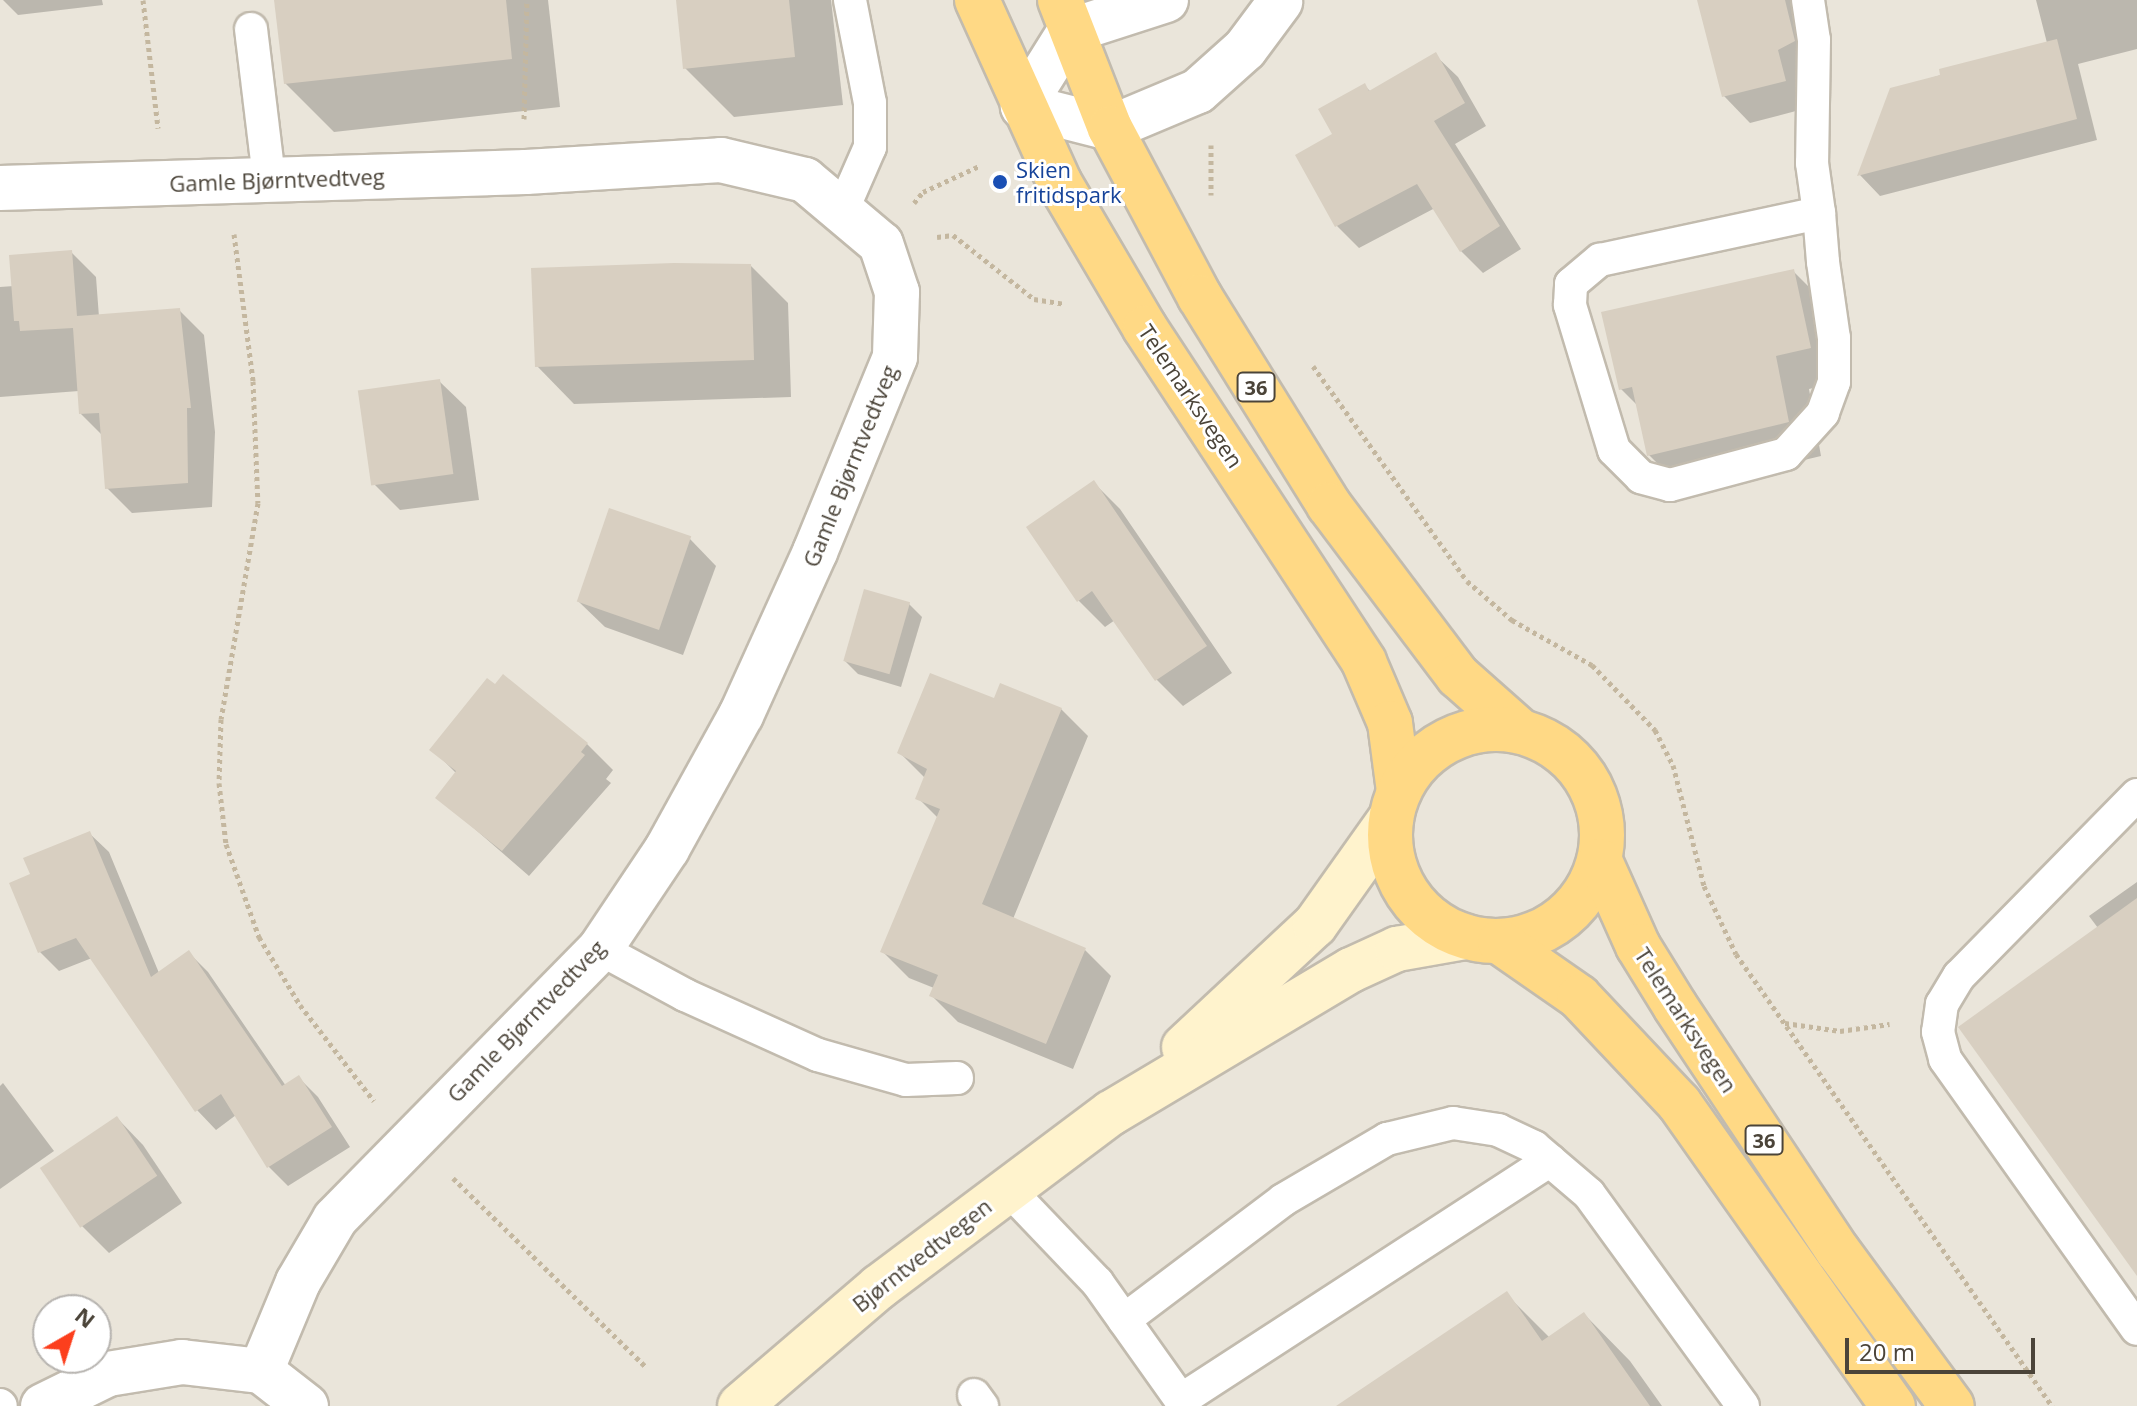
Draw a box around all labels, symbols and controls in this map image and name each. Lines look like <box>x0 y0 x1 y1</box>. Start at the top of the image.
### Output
place label: Skien fritidspark <box>1016 156 1122 208</box>
street label: Gamle Bjørntvedtveg <box>169 163 385 197</box>
marker: Skien fritidspark <box>991 173 1009 191</box>
street label: Telemarksvegen <box>1133 319 1249 473</box>
street label: Gamle Bjørntvedtveg <box>797 361 903 571</box>
road number: 36 <box>1236 371 1276 403</box>
street label: Gamle Bjørntvedtveg <box>442 934 610 1108</box>
street label: Telemarksvegen <box>1629 943 1743 1097</box>
road number: 36 <box>1744 1124 1784 1156</box>
street label: Bjørntvedtvegen <box>847 1193 997 1317</box>
north arrow <box>32 1294 112 1374</box>
text: N <box>69 1300 102 1334</box>
scale bar <box>1849 1322 2039 1372</box>
text: 20 m <box>1859 1335 1915 1368</box>

